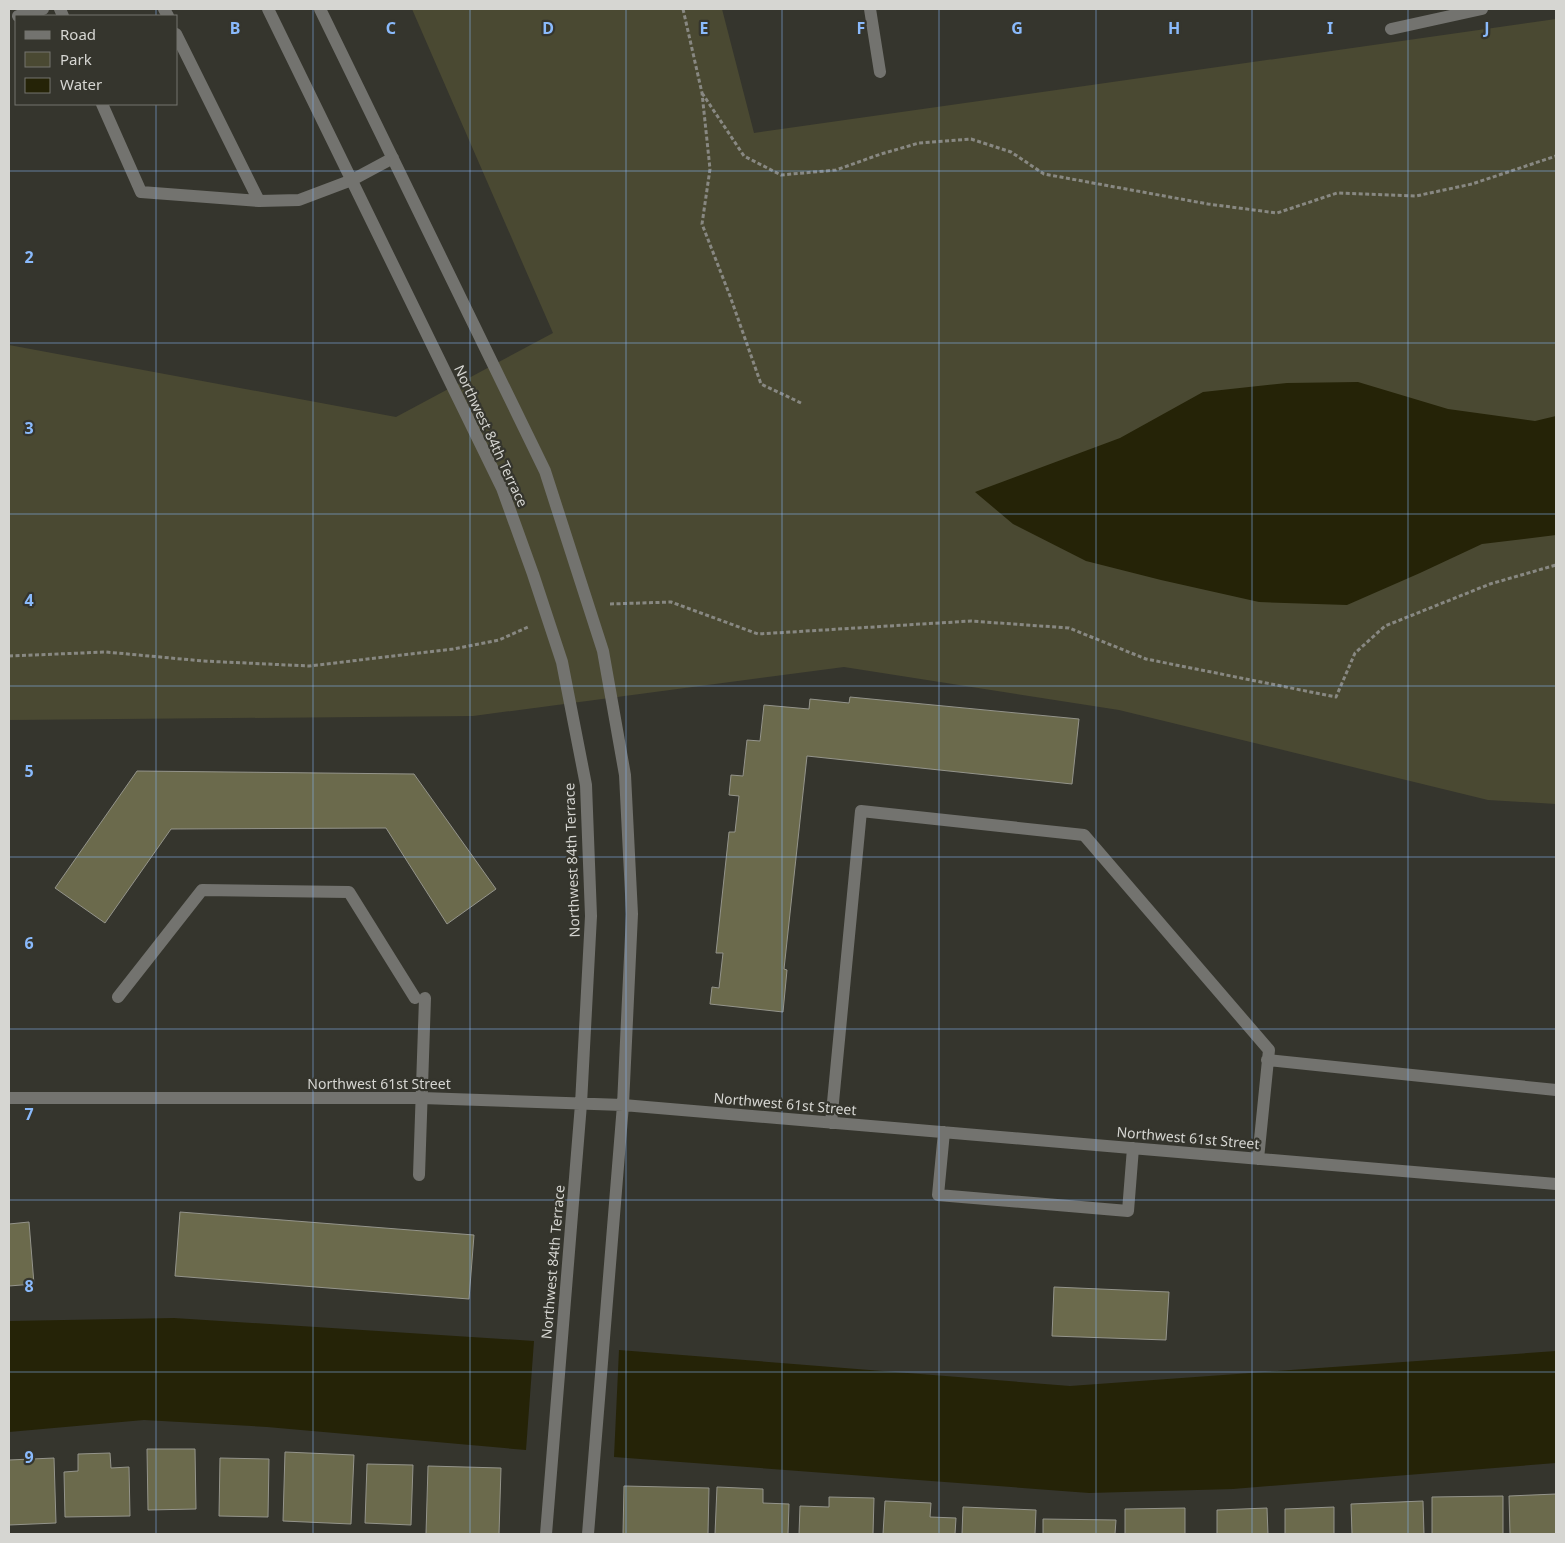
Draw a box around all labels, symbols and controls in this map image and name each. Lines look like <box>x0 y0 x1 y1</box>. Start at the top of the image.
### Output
legend <box>15 15 178 105</box>
text: B <box>230 17 240 39</box>
text: C <box>386 17 396 39</box>
text: D <box>542 17 554 39</box>
text: E <box>700 17 709 39</box>
text: F <box>857 17 865 39</box>
text: G <box>1011 17 1023 39</box>
text: H <box>1168 17 1180 39</box>
text: I <box>1327 17 1333 39</box>
text: J <box>1482 17 1490 39</box>
text: Road <box>60 24 96 44</box>
text: Park <box>60 49 92 69</box>
text: Water <box>60 74 102 94</box>
text: 2 <box>24 246 34 268</box>
street label: Northwest 84th Terrace <box>450 362 533 510</box>
text: 3 <box>24 417 34 439</box>
text: 4 <box>24 589 34 611</box>
text: 5 <box>24 760 34 782</box>
street label: Northwest 84th Terrace <box>559 782 584 938</box>
text: 6 <box>24 932 34 954</box>
street label: Northwest 61st Street <box>307 1074 451 1093</box>
street label: Northwest 61st Street <box>713 1088 857 1119</box>
text: 7 <box>24 1103 34 1125</box>
street label: Northwest 61st Street <box>1116 1122 1260 1153</box>
street label: Northwest 84th Terrace <box>536 1184 569 1340</box>
text: 8 <box>24 1275 34 1297</box>
text: 9 <box>24 1446 34 1468</box>

